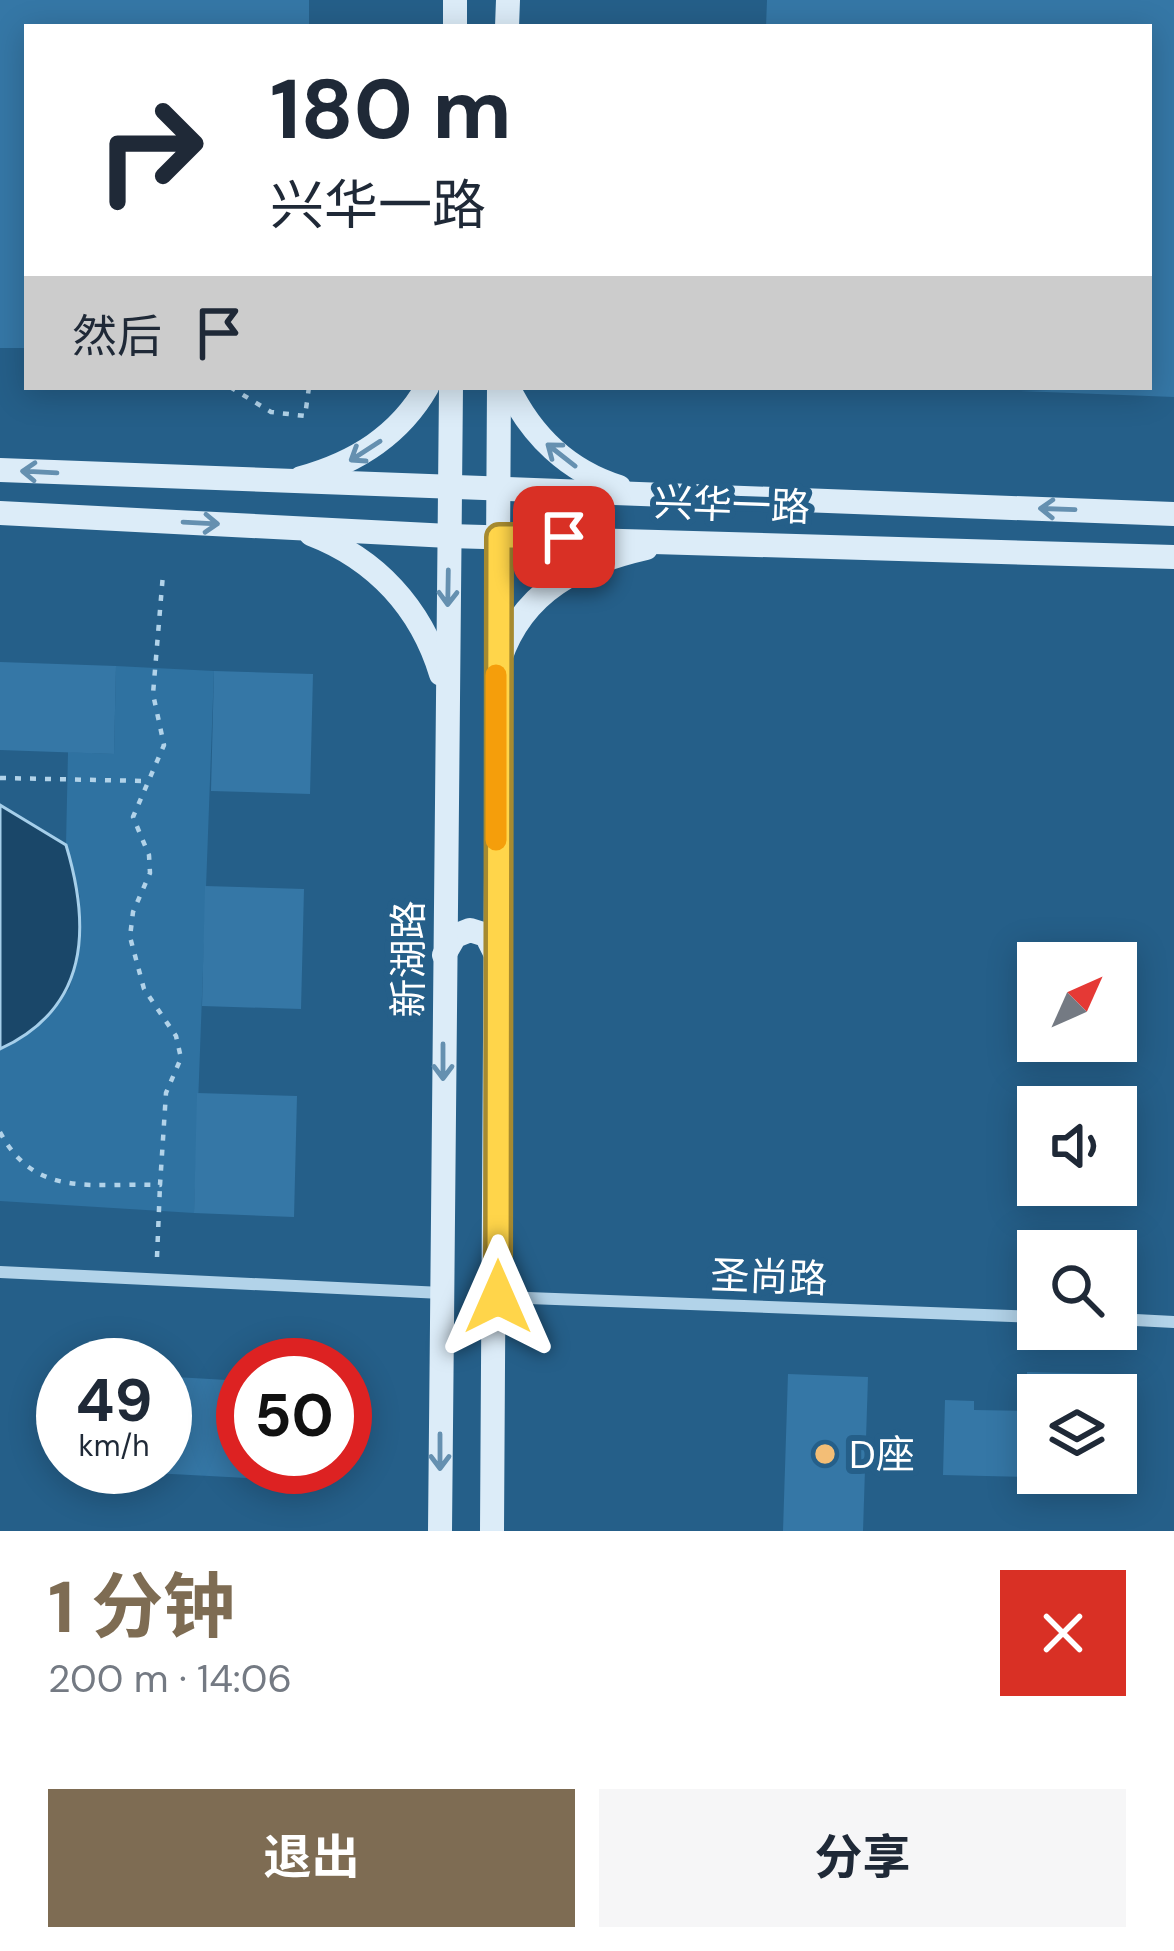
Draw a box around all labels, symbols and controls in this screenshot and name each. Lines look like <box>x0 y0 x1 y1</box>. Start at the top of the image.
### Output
text: 180 m <box>270 55 512 164</box>
icon: right <box>72 72 228 228</box>
text: 兴华一路 <box>270 170 486 241</box>
icon: arrive <box>186 300 252 366</box>
text: 然后 <box>72 307 162 366</box>
one-way arrow <box>349 439 383 463</box>
one-way arrow <box>546 442 577 469</box>
one-way arrow <box>20 460 59 483</box>
street label: 兴华一路 <box>653 477 811 533</box>
pin <box>513 486 615 588</box>
one-way arrow <box>1038 497 1077 520</box>
icon: arrive <box>531 504 597 570</box>
one-way arrow <box>181 512 220 535</box>
one-way arrow <box>436 568 459 607</box>
street label: 新湖路 <box>383 900 434 1018</box>
north arrow <box>1017 942 1137 1062</box>
map controls <box>1017 942 1137 1494</box>
one-way arrow <box>432 1042 455 1081</box>
button: sound <box>1017 1086 1137 1206</box>
button: search <box>1017 1230 1137 1350</box>
position arrow <box>435 1234 561 1360</box>
street label: 圣尚路 <box>710 1249 828 1305</box>
speed limit sign: 50 <box>216 1338 372 1494</box>
text: 49 <box>75 1361 153 1440</box>
button: layers <box>1017 1374 1137 1494</box>
text: km/h <box>79 1426 149 1465</box>
place label: D座 <box>849 1429 915 1480</box>
one-way arrow <box>429 1432 452 1471</box>
marker: D座 <box>812 1441 838 1467</box>
text: 1 分钟 <box>48 1561 235 1654</box>
button: close <box>1000 1570 1126 1696</box>
text: 200 m · 14:06 <box>48 1653 292 1704</box>
button: 退出 <box>48 1789 575 1927</box>
button: 分享 <box>599 1789 1126 1927</box>

